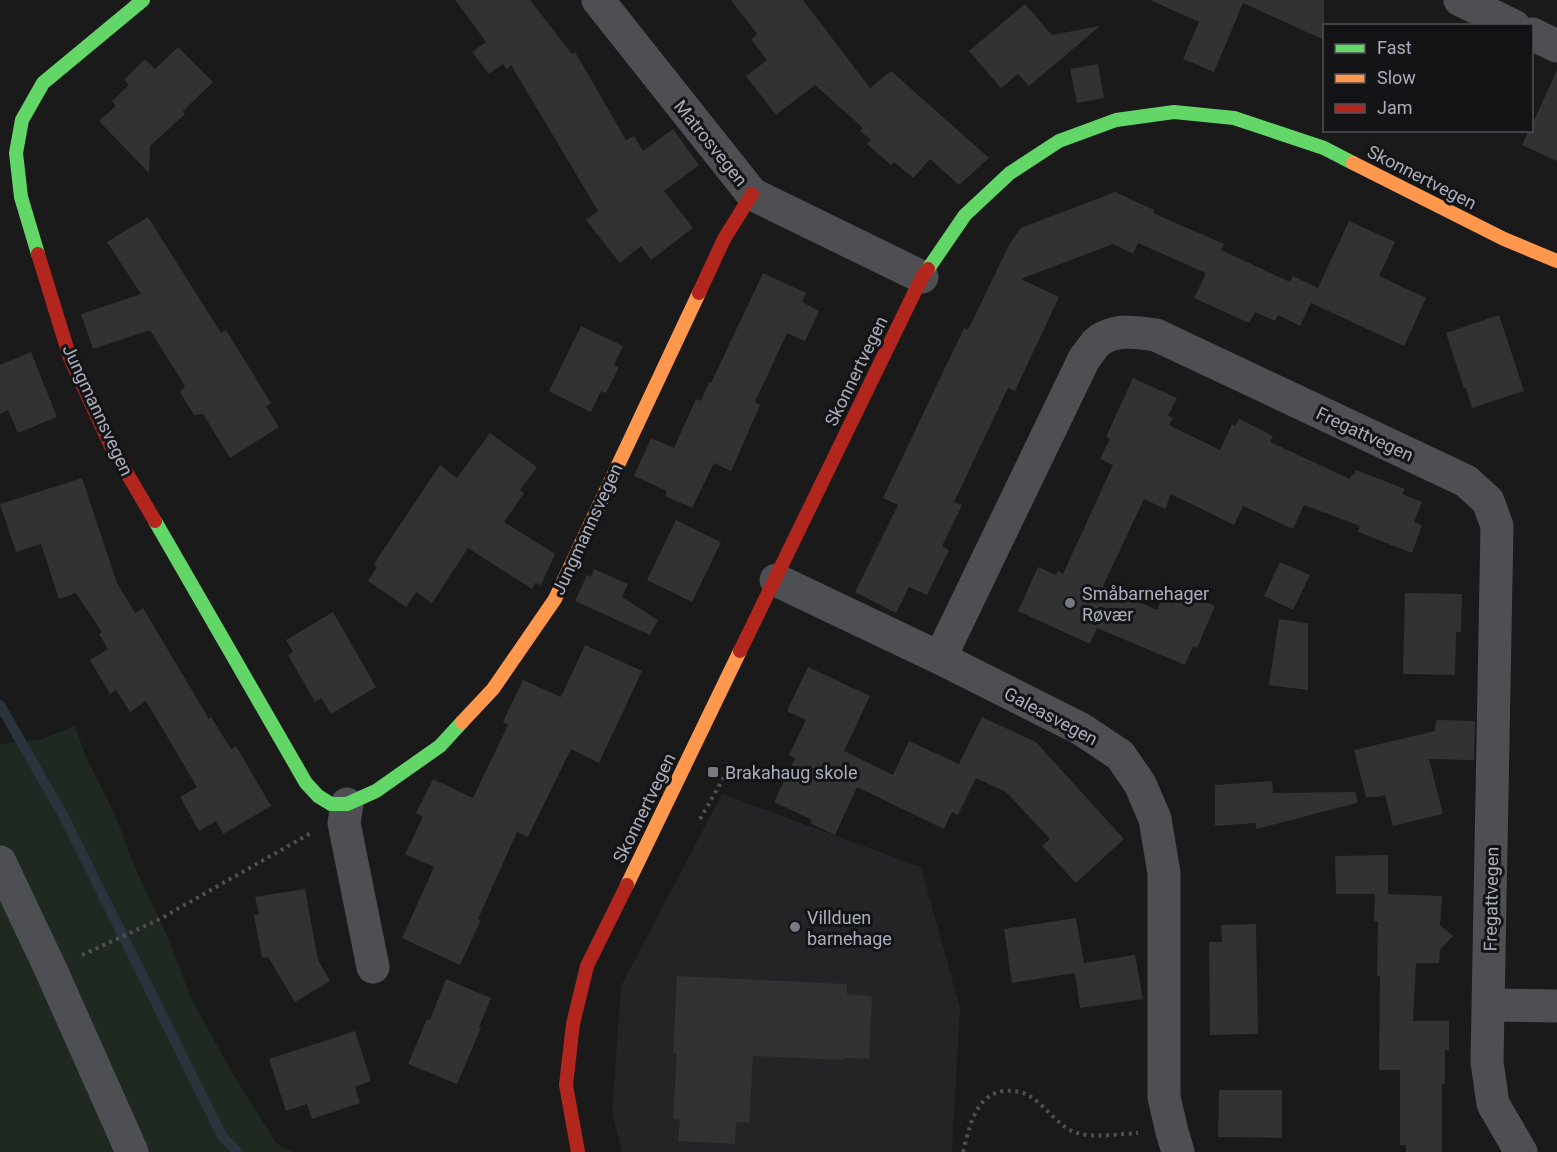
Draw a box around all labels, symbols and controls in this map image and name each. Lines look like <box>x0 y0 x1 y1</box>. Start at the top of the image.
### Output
legend <box>1323 24 1533 132</box>
text: Fast <box>1377 37 1412 58</box>
text: Slow <box>1377 67 1416 88</box>
street label: Matrosvegen <box>670 96 752 190</box>
text: Jam <box>1377 97 1413 118</box>
street label: Skonnertvegen <box>1364 140 1480 214</box>
street label: Skonnertvegen <box>820 313 892 429</box>
street label: Jungmannsvegen <box>58 341 138 479</box>
street label: Fregattvegen <box>1313 402 1417 466</box>
street label: Jungmannsvegen <box>547 460 627 598</box>
place label: Småbarnehager Røvær <box>1082 583 1209 625</box>
marker: Småbarnehager Røvær <box>1063 596 1077 610</box>
street label: Galeasvegen <box>1001 683 1101 749</box>
street label: Skonnertvegen <box>608 750 680 866</box>
place label: Brakahaug skole <box>725 762 857 783</box>
marker: Brakahaug skole <box>706 765 720 779</box>
street label: Fregattvegen <box>1480 847 1502 951</box>
place label: Villduen barnehage <box>807 907 892 949</box>
marker: Villduen barnehage <box>788 920 802 934</box>

